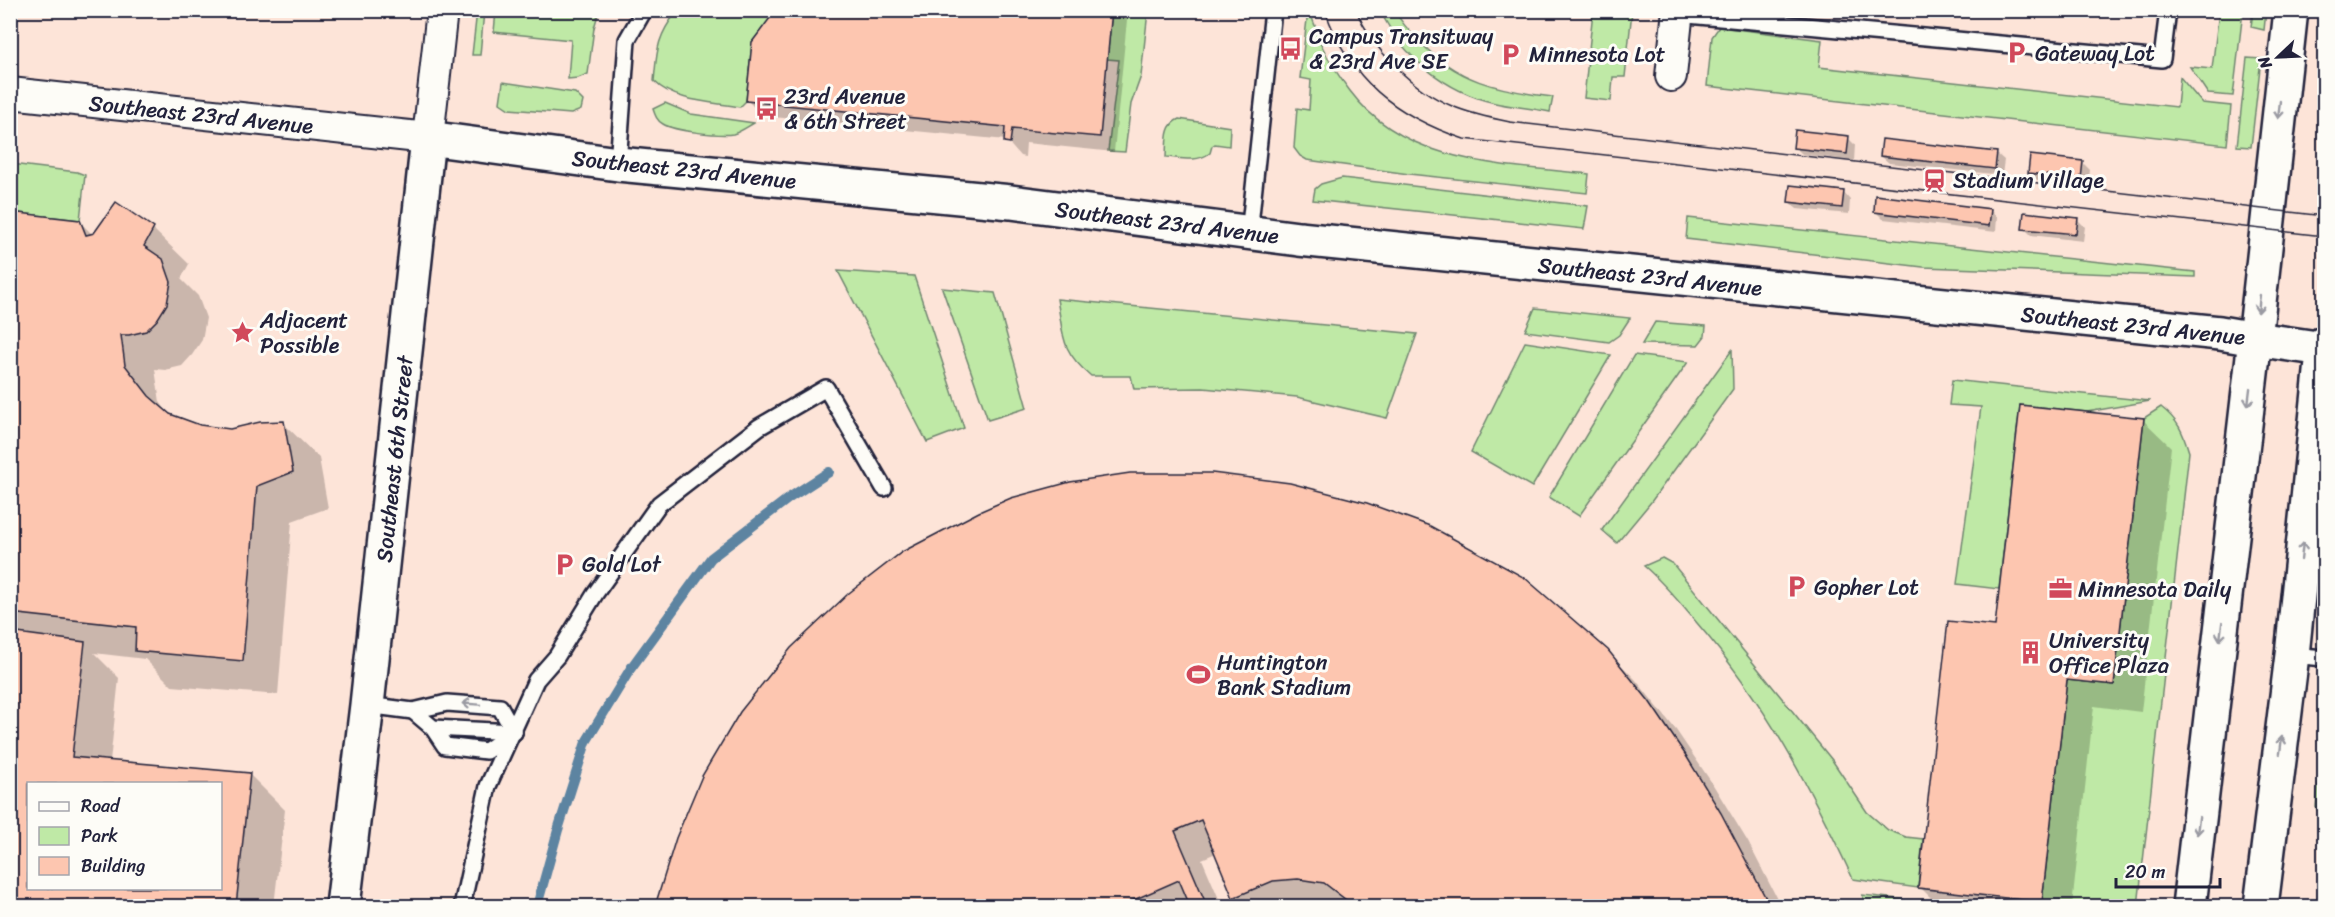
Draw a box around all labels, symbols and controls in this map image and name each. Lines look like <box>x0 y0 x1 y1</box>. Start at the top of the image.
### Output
place label: Campus Transitway & 23rd Ave SE <box>1309 17 1494 81</box>
north arrow <box>2248 27 2308 87</box>
place label: Gateway Lot <box>2035 34 2155 73</box>
place label: Minnesota Lot <box>1529 35 1666 74</box>
bus stop icon: Campus Transitway & 23rd Ave SE <box>1278 36 1304 62</box>
parking icon: Gateway Lot <box>2004 40 2030 66</box>
parking icon: Minnesota Lot <box>1498 41 1524 67</box>
text: N <box>2249 51 2281 74</box>
place label: 23rd Avenue & 6th Street <box>784 77 907 141</box>
street label: Southeast 23rd Avenue <box>87 83 315 146</box>
bus stop icon: 23rd Avenue & 6th Street <box>753 96 779 122</box>
one-way arrow <box>2274 100 2285 120</box>
street label: Southeast 23rd Avenue <box>570 138 798 201</box>
place label: Stadium Village <box>1953 161 2104 200</box>
station icon: Stadium Village <box>1922 167 1948 193</box>
street label: Southeast 23rd Avenue <box>1053 189 1281 256</box>
street label: Southeast 23rd Avenue <box>1536 245 1764 308</box>
street label: Southeast 23rd Avenue <box>2019 294 2247 357</box>
one-way arrow <box>2253 294 2264 314</box>
place label: Adjacent Possible <box>259 301 348 365</box>
place icon: Adjacent Possible <box>229 320 255 346</box>
street label: Southeast 6th Street <box>364 353 425 564</box>
one-way arrow <box>2243 387 2254 407</box>
one-way arrow <box>2297 542 2308 562</box>
place label: Gold Lot <box>582 545 662 584</box>
parking icon: Gold Lot <box>551 551 577 577</box>
place label: Gopher Lot <box>1814 568 1919 607</box>
place label: Minnesota Daily <box>2078 570 2232 609</box>
parking icon: Gopher Lot <box>1783 574 1809 600</box>
office icon: Minnesota Daily <box>2047 576 2073 602</box>
place label: University Office Plaza <box>2049 621 2169 685</box>
one-way arrow <box>2215 622 2226 642</box>
building icon: University Office Plaza <box>2018 640 2044 666</box>
place label: Huntington Bank Stadium <box>1217 643 1351 707</box>
sports icon: Huntington Bank Stadium <box>1186 662 1212 688</box>
one-way arrow <box>462 699 481 710</box>
one-way arrow <box>2276 736 2287 755</box>
legend <box>27 782 222 890</box>
text: Road <box>81 790 121 822</box>
one-way arrow <box>2192 816 2203 836</box>
text: Park <box>81 820 118 852</box>
text: Building <box>81 850 145 882</box>
scale bar <box>2116 851 2220 889</box>
text: 20 m <box>2125 856 2165 888</box>

